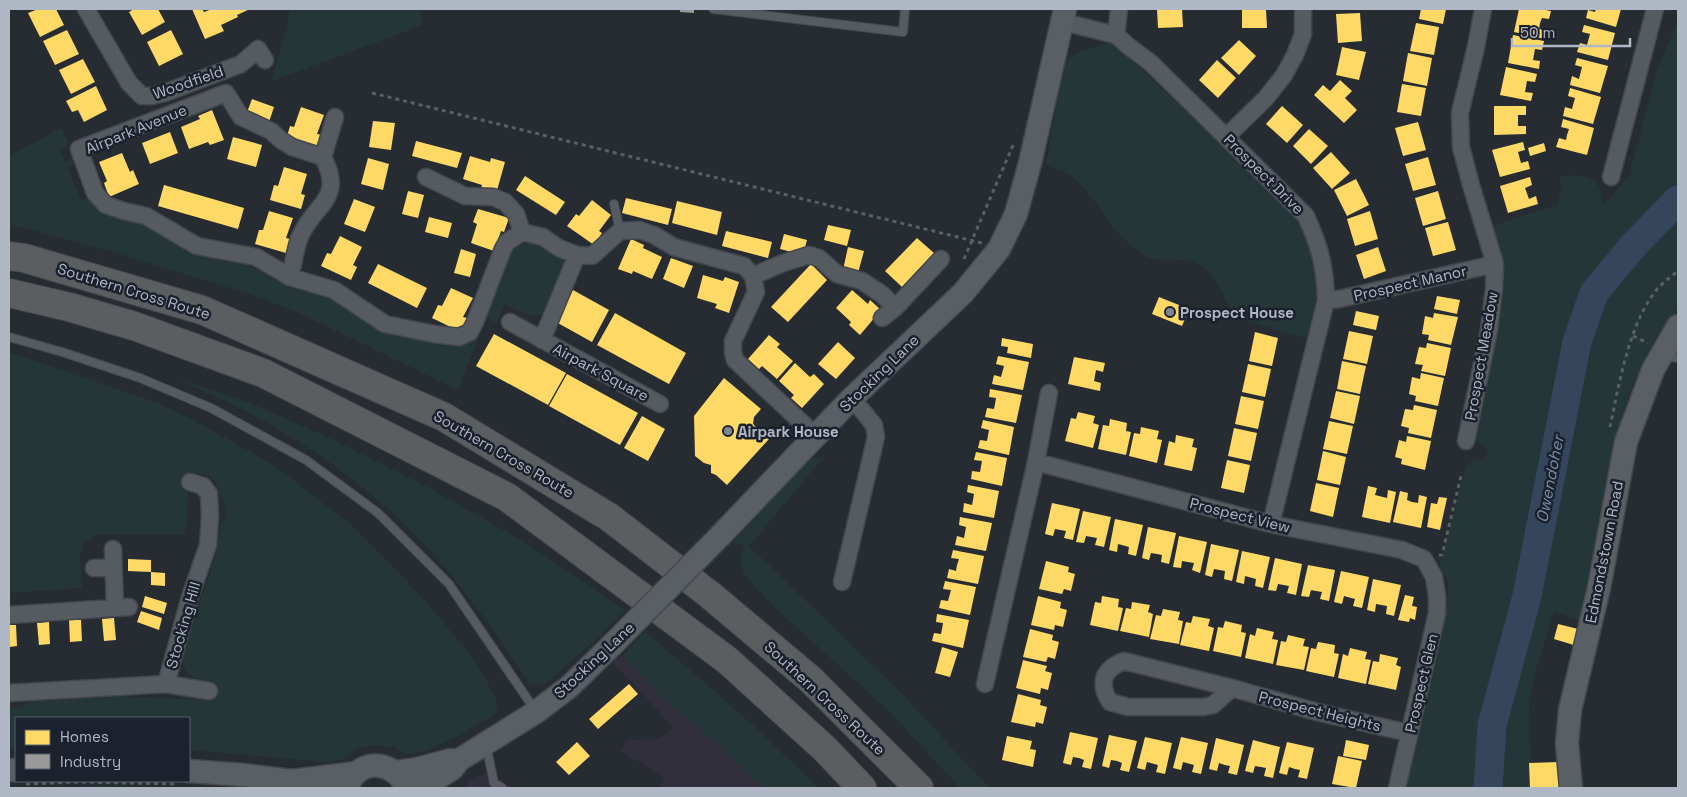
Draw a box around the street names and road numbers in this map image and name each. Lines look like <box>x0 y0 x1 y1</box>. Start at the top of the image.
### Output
street label: Woodfield <box>150 61 226 103</box>
street label: Airpark Avenue <box>83 100 189 158</box>
street label: Prospect Drive <box>1220 130 1308 218</box>
street label: Southern Cross Route <box>55 259 213 323</box>
street label: Prospect Manor <box>1352 261 1469 305</box>
street label: Prospect Meadow <box>1460 290 1502 422</box>
street label: Stocking Lane <box>835 330 923 416</box>
street label: Airpark Square <box>550 339 652 405</box>
street label: Southern Cross Route <box>431 406 578 502</box>
street label: Edmondstown Road <box>1581 479 1627 625</box>
street label: Prospect View <box>1188 493 1292 537</box>
street label: Stocking Hill <box>162 579 204 671</box>
street label: Stocking Lane <box>550 618 638 702</box>
street label: Prospect Glen <box>1400 632 1442 734</box>
street label: Southern Cross Route <box>760 637 890 759</box>
street label: Prospect Heights <box>1257 687 1383 735</box>

